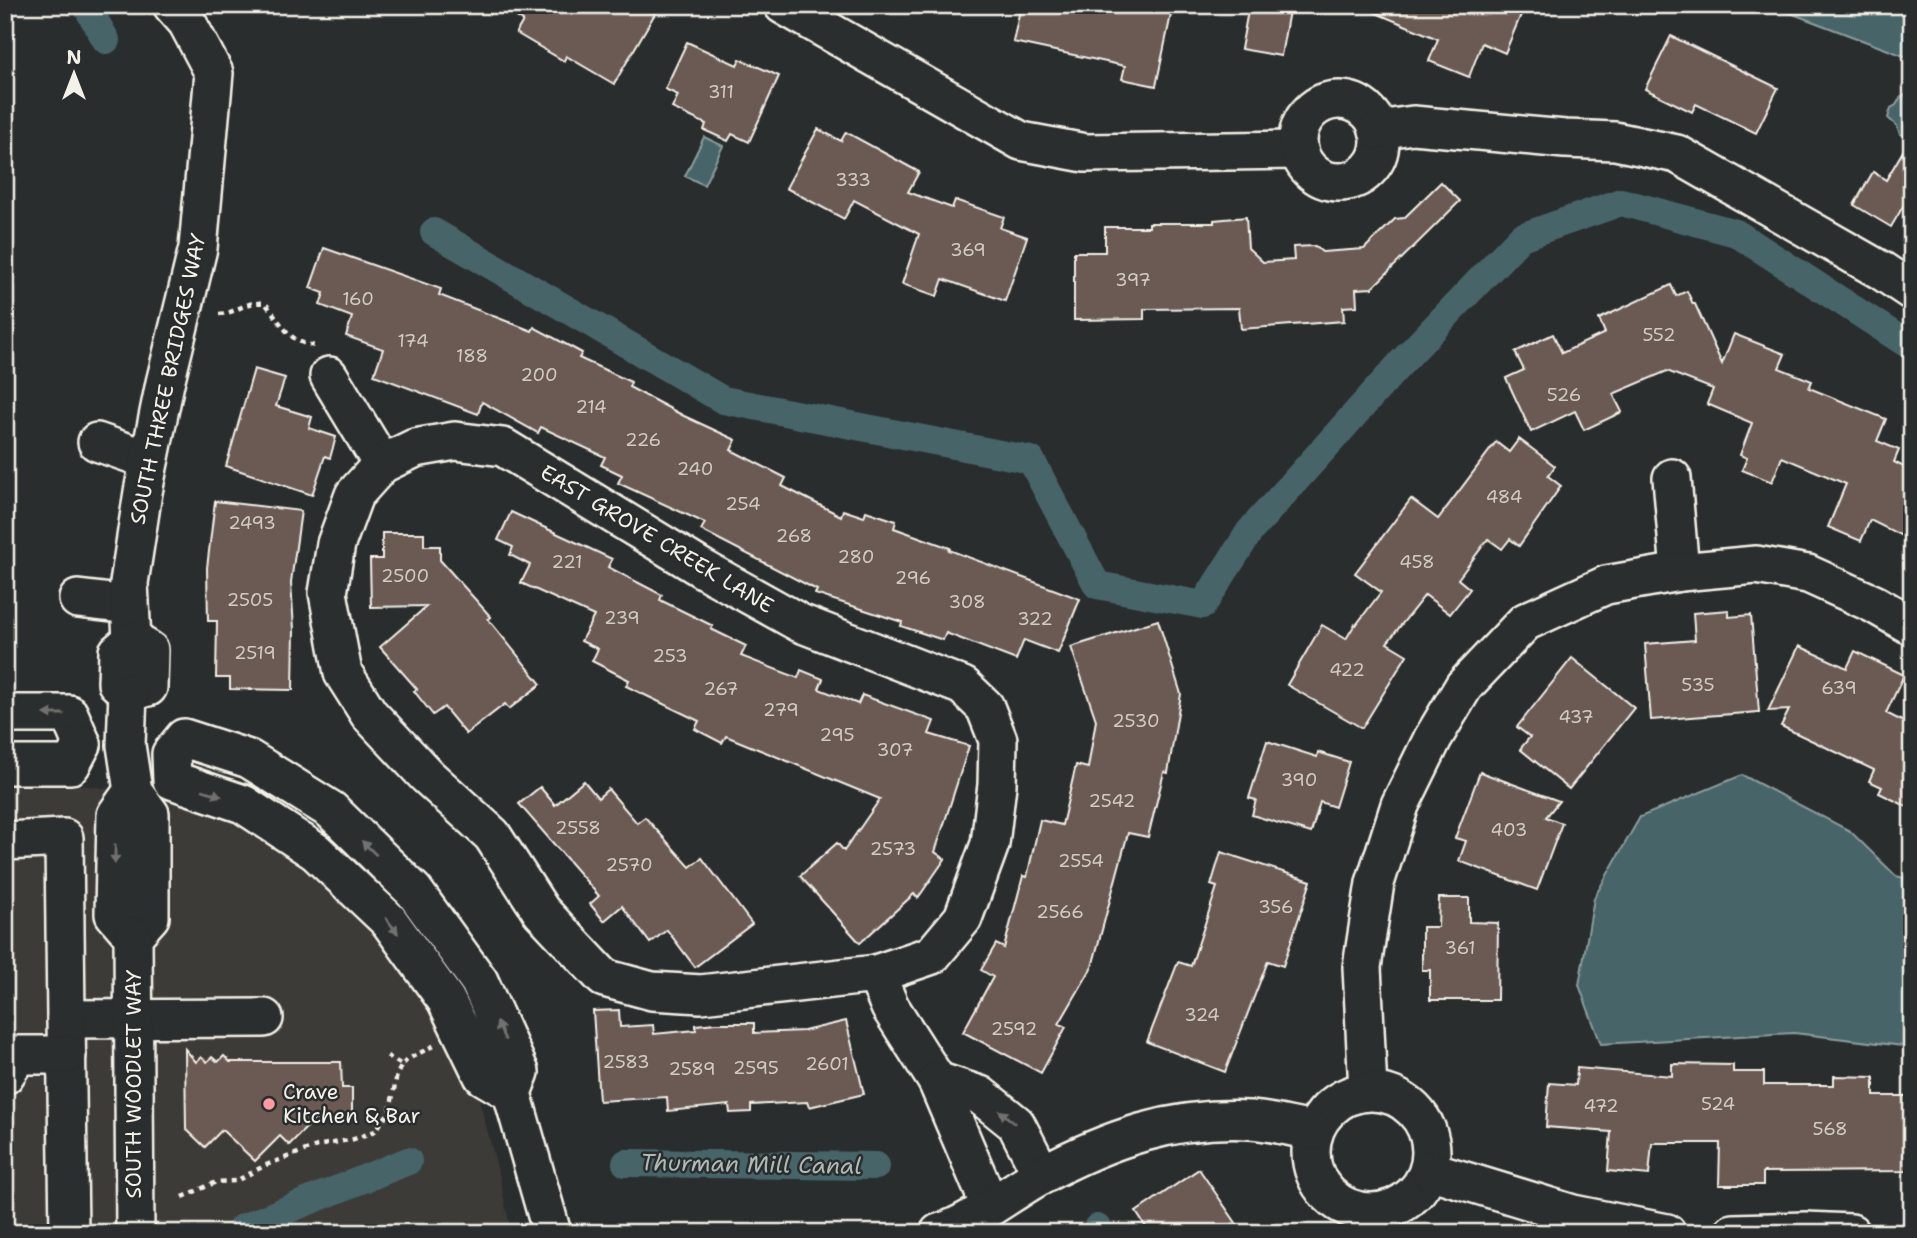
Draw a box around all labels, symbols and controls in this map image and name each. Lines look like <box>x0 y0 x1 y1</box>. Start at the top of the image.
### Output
north arrow <box>38 38 108 108</box>
text: N <box>66 45 82 70</box>
house number: 311 <box>708 80 734 104</box>
house number: 333 <box>835 168 871 192</box>
street label: SOUTH THREE BRIDGES WAY <box>123 231 213 527</box>
house number: 369 <box>950 238 986 262</box>
house number: 397 <box>1115 268 1151 292</box>
house number: 160 <box>342 287 374 311</box>
house number: 552 <box>1642 323 1676 347</box>
house number: 174 <box>398 329 428 353</box>
house number: 188 <box>456 344 488 368</box>
house number: 200 <box>520 363 558 387</box>
house number: 526 <box>1547 383 1581 407</box>
house number: 214 <box>575 395 607 419</box>
house number: 226 <box>625 428 661 452</box>
house number: 240 <box>677 457 713 481</box>
street label: EAST GROVE CREEK LANE <box>535 458 779 620</box>
house number: 484 <box>1486 485 1522 509</box>
house number: 254 <box>725 492 761 516</box>
house number: 2493 <box>228 511 276 535</box>
house number: 268 <box>776 524 812 548</box>
house number: 280 <box>838 545 874 569</box>
house number: 221 <box>552 550 582 574</box>
house number: 458 <box>1399 550 1435 574</box>
house number: 2500 <box>381 564 429 588</box>
house number: 296 <box>895 566 931 590</box>
house number: 2505 <box>227 588 273 612</box>
house number: 308 <box>948 590 986 614</box>
house number: 239 <box>604 606 640 630</box>
house number: 322 <box>1017 607 1053 631</box>
house number: 2519 <box>234 641 276 665</box>
house number: 253 <box>652 644 688 668</box>
house number: 422 <box>1329 658 1365 682</box>
house number: 535 <box>1681 673 1715 697</box>
house number: 639 <box>1821 676 1857 700</box>
house number: 267 <box>704 677 738 701</box>
house number: 279 <box>763 698 799 722</box>
house number: 437 <box>1558 705 1594 729</box>
one-way arrow <box>42 708 64 720</box>
house number: 2530 <box>1112 709 1160 733</box>
house number: 295 <box>820 723 855 747</box>
house number: 307 <box>877 738 913 762</box>
house number: 390 <box>1281 768 1317 792</box>
one-way arrow <box>201 788 222 799</box>
house number: 2542 <box>1089 789 1135 813</box>
house number: 2558 <box>555 816 601 840</box>
house number: 403 <box>1491 818 1527 842</box>
house number: 2573 <box>870 837 916 861</box>
one-way arrow <box>362 840 378 857</box>
one-way arrow <box>110 843 121 865</box>
house number: 2554 <box>1058 849 1104 873</box>
house number: 2570 <box>605 853 653 877</box>
house number: 356 <box>1258 895 1294 919</box>
house number: 2566 <box>1036 900 1084 924</box>
one-way arrow <box>385 917 400 935</box>
house number: 361 <box>1445 936 1475 960</box>
street label: SOUTH WOODLET WAY <box>120 969 148 1199</box>
house number: 324 <box>1184 1003 1220 1027</box>
house number: 2592 <box>991 1017 1037 1041</box>
one-way arrow <box>495 1021 507 1041</box>
house number: 2583 <box>602 1050 650 1074</box>
house number: 2601 <box>805 1052 849 1076</box>
house number: 2595 <box>733 1056 779 1080</box>
house number: 2589 <box>668 1057 716 1081</box>
place label: Crave Kitchen & Bar <box>283 1078 420 1130</box>
house number: 524 <box>1701 1092 1735 1116</box>
house number: 472 <box>1583 1094 1619 1118</box>
marker: Crave Kitchen & Bar <box>261 1096 277 1112</box>
one-way arrow <box>998 1109 1016 1125</box>
house number: 568 <box>1812 1117 1848 1141</box>
water label: Thurman Mill Canal <box>640 1147 862 1181</box>

